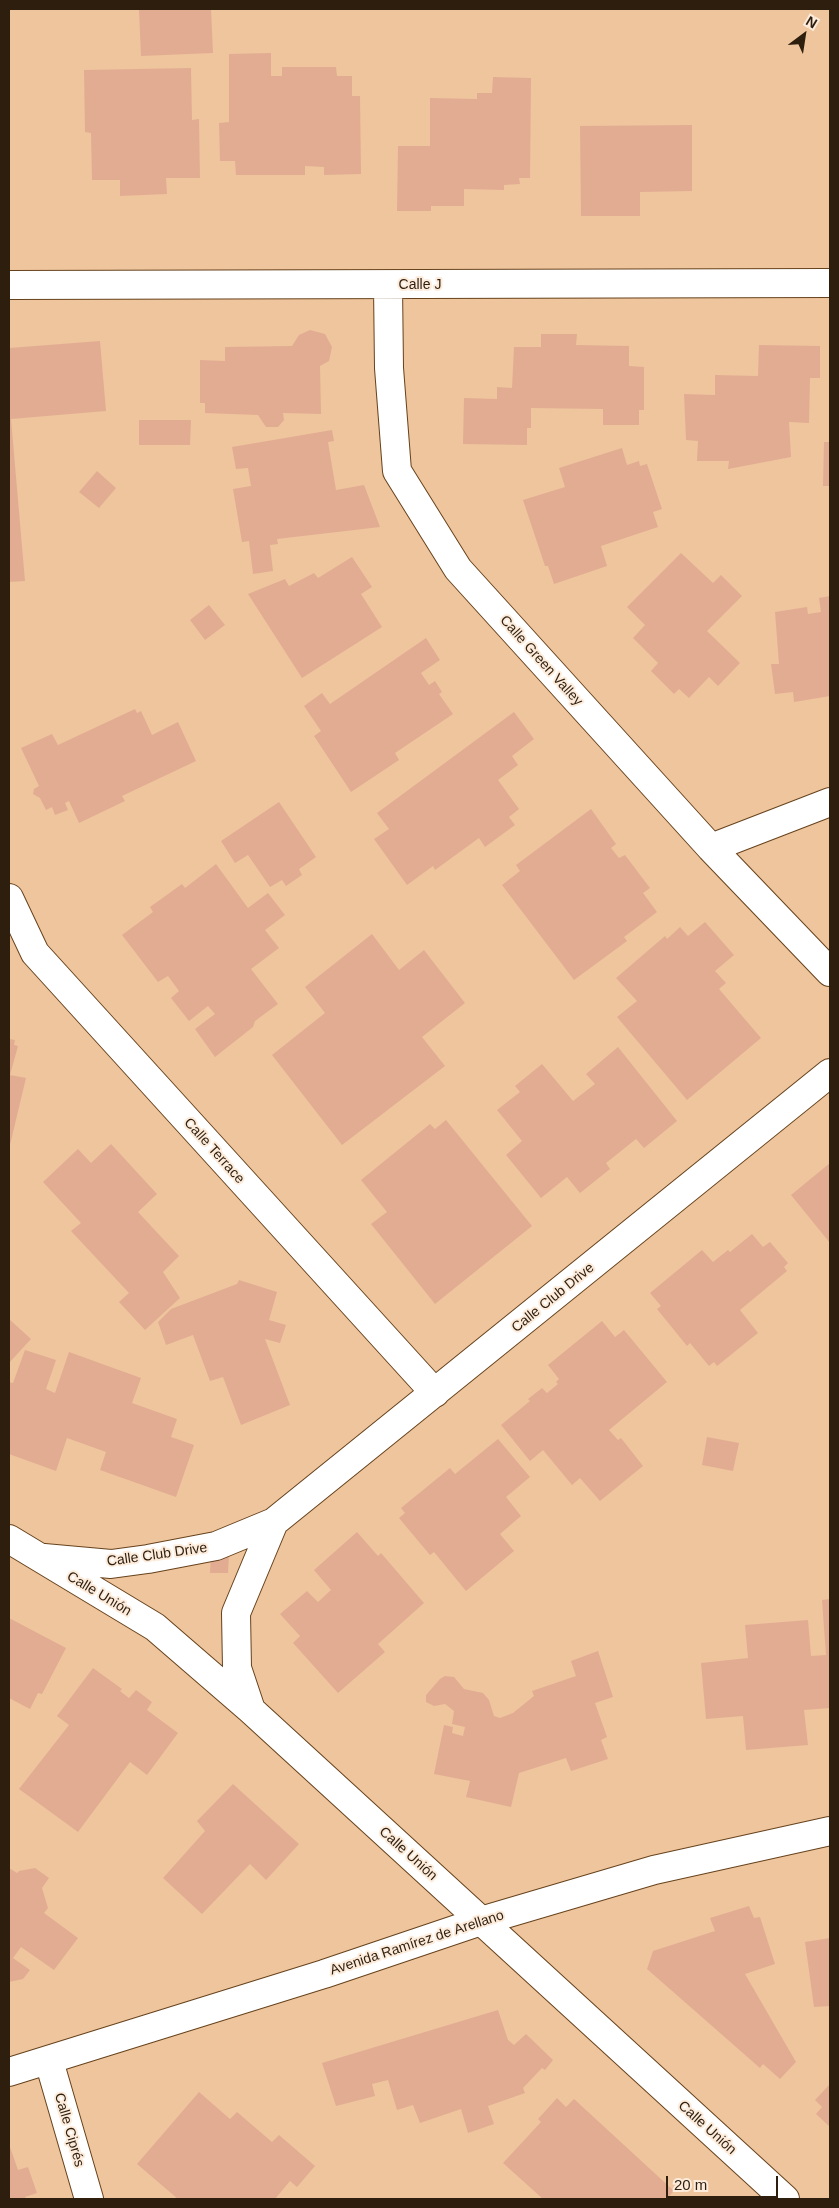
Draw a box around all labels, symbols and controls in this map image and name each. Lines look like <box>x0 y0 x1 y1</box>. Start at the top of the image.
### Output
north arrow <box>779 10 829 60</box>
text: N <box>803 13 820 32</box>
street label: Calle J <box>399 277 441 293</box>
street label: Calle Green Valley <box>496 612 586 710</box>
street label: Calle Terrace <box>180 1115 248 1187</box>
street label: Calle Club Drive <box>508 1260 598 1336</box>
street label: Calle Club Drive <box>106 1540 208 1570</box>
street label: Calle Unión <box>64 1568 134 1620</box>
street label: Calle Unión <box>375 1824 441 1884</box>
street label: Avenida Ramírez de Arellano <box>328 1907 506 1979</box>
street label: Calle Ciprés <box>50 2091 88 2169</box>
street label: Calle Unión <box>674 2098 740 2158</box>
scale bar <box>669 2166 782 2198</box>
text: 20 m <box>674 2176 707 2193</box>

